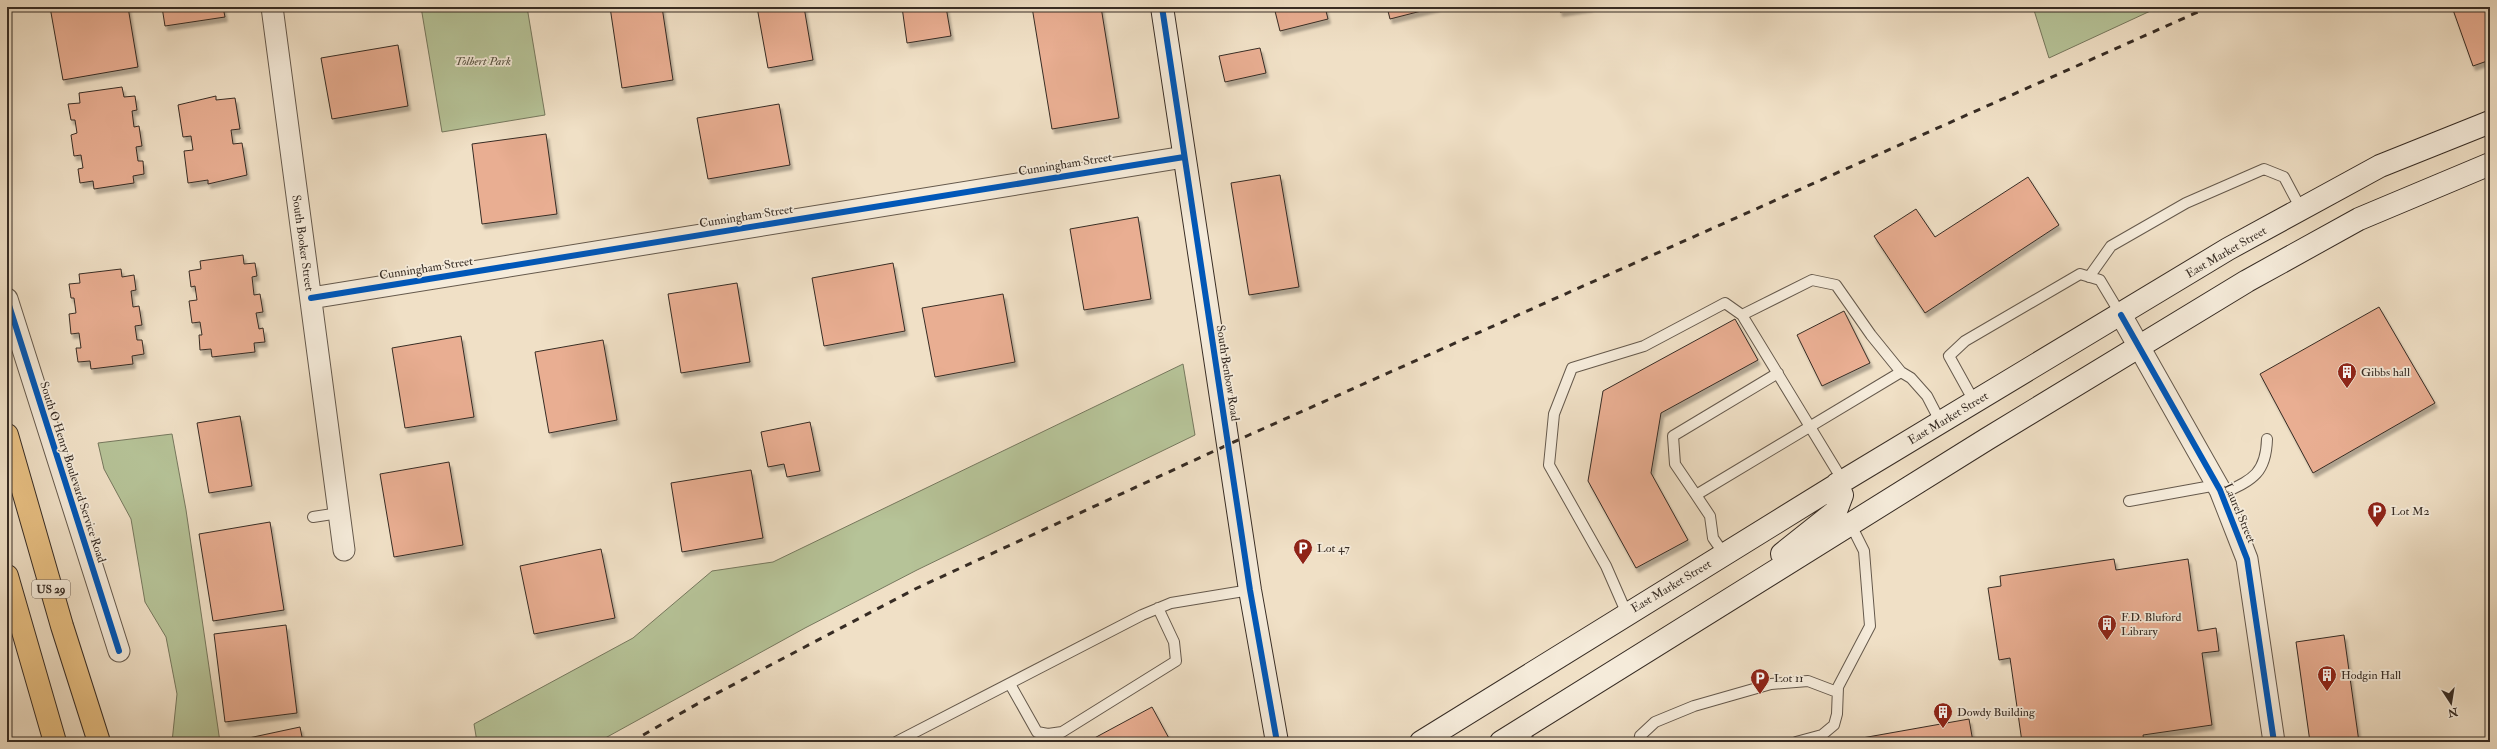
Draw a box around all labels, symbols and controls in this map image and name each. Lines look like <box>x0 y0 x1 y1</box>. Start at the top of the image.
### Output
park label: Tolbert Park <box>455 54 511 69</box>
street label: Cunningham Street <box>1017 150 1113 179</box>
street label: South Booker Street <box>288 194 317 292</box>
street label: Cunningham Street <box>698 202 794 231</box>
street label: East Market Street <box>2183 223 2269 282</box>
street label: Cunningham Street <box>378 254 474 283</box>
street label: South Benbow Road <box>1213 324 1243 422</box>
building icon: Gibbs hall <box>2336 361 2358 389</box>
place label: Gibbs hall <box>2361 365 2410 380</box>
street label: South O Henry Boulevard Service Road <box>36 380 109 565</box>
street label: East Market Street <box>1905 389 1991 448</box>
street label: Laurel Street <box>2220 481 2259 546</box>
parking icon: Lot M2 <box>2366 500 2388 528</box>
place label: Lot M2 <box>2391 504 2430 519</box>
parking icon: Lot 47 <box>1292 537 1314 565</box>
place label: Lot 47 <box>1317 541 1350 556</box>
street label: East Market Street <box>1628 557 1714 616</box>
road number: US 29 <box>32 580 70 598</box>
place label: F.D. Bluford Library <box>2121 610 2181 639</box>
building icon: F.D. Bluford Library <box>2096 613 2118 641</box>
building icon: Hodgin Hall <box>2316 664 2338 692</box>
parking icon: Lot 11 <box>1749 667 1771 695</box>
place label: Hodgin Hall <box>2341 668 2401 683</box>
place label: Lot 11 <box>1774 671 1804 686</box>
north arrow <box>2431 683 2471 723</box>
building icon: Dowdy Building <box>1932 701 1954 729</box>
place label: Dowdy Building <box>1957 705 2036 720</box>
text: N <box>2446 705 2460 720</box>

